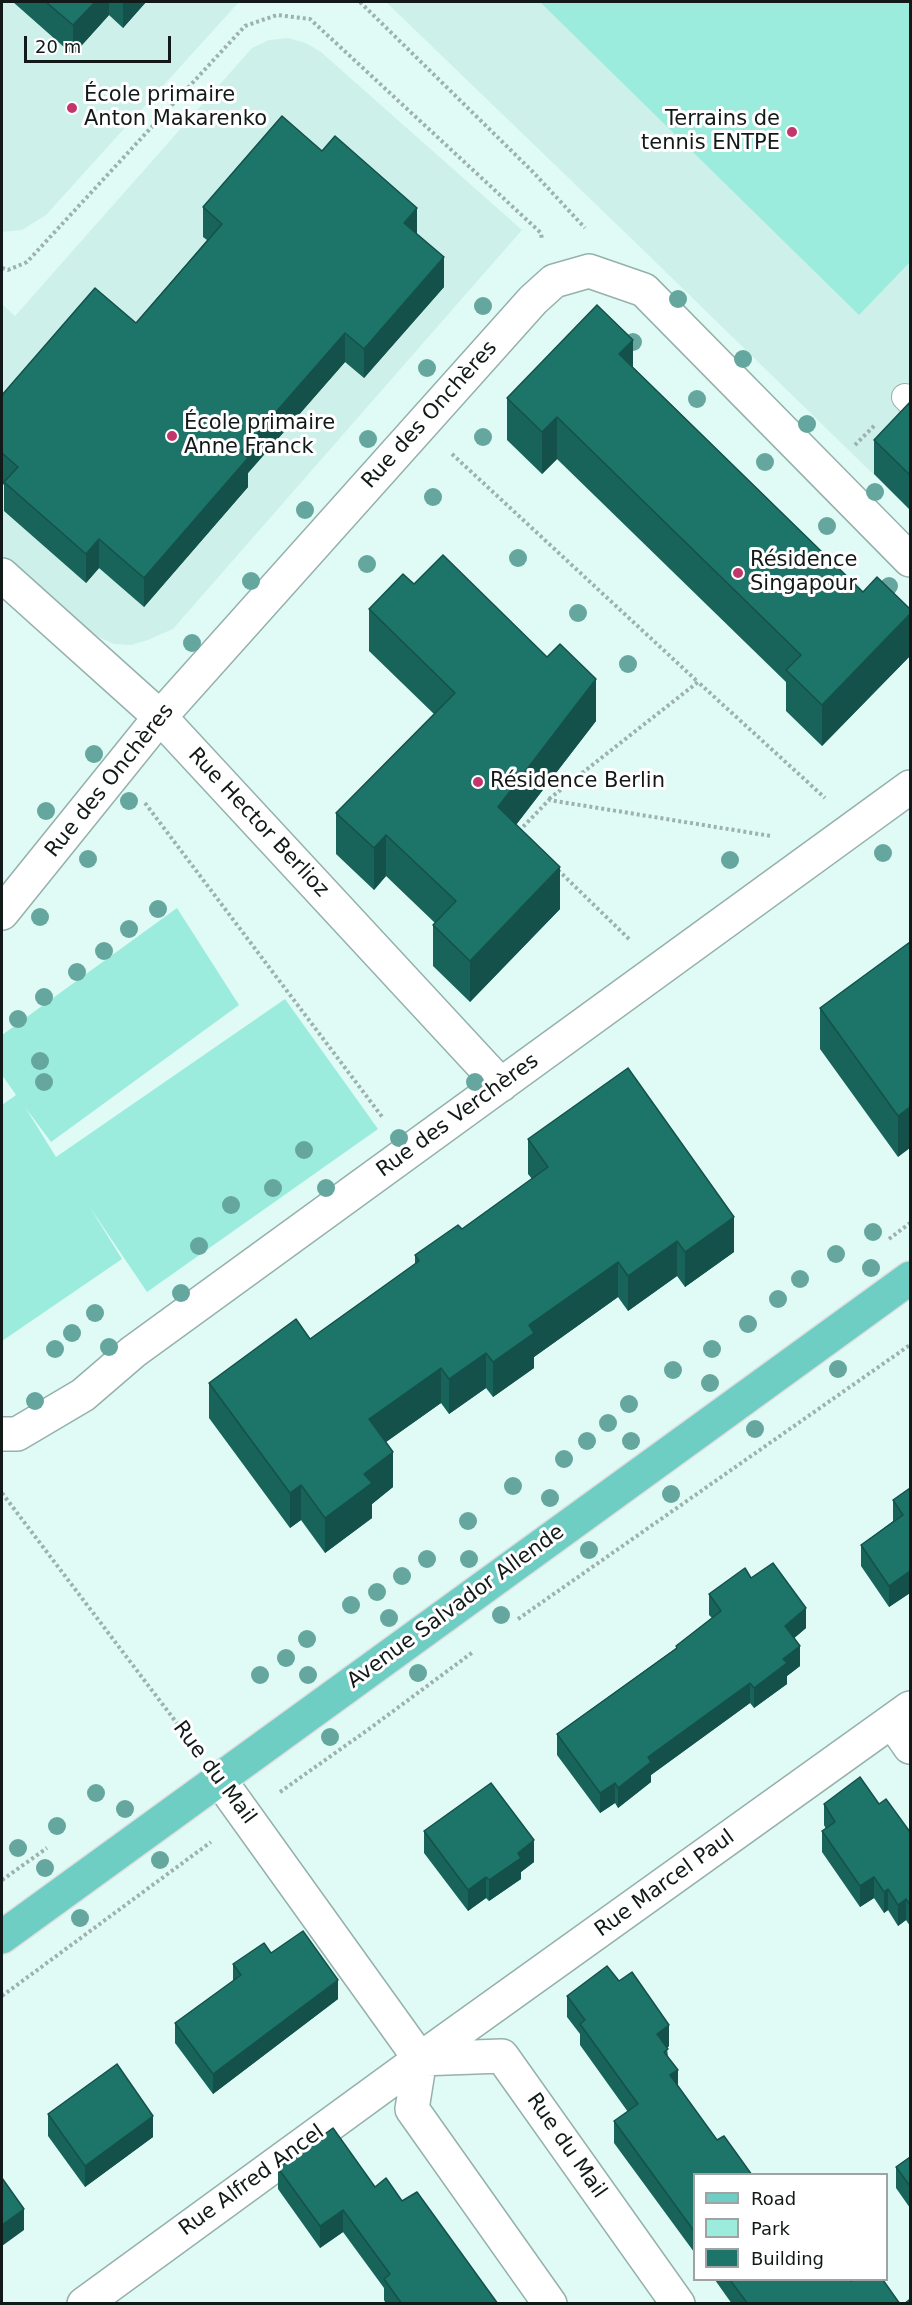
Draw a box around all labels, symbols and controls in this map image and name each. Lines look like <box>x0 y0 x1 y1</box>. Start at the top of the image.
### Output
scale bar <box>27 24 174 62</box>
text: 20 m <box>35 36 81 57</box>
place label: École primaire Anton Makarenko <box>84 83 267 133</box>
marker: École primaire Anton Makarenko <box>65 101 79 115</box>
place label: Terrains de tennis ENTPE <box>641 107 780 157</box>
marker: Terrains de tennis ENTPE <box>785 125 799 139</box>
street label: Rue des Onchères <box>357 336 503 494</box>
place label: École primaire Anne Franck <box>184 411 335 461</box>
marker: École primaire Anne Franck <box>165 429 179 443</box>
place label: Résidence Singapour <box>750 548 857 598</box>
marker: Résidence Singapour <box>731 566 745 580</box>
street label: Rue des Onchères <box>40 699 180 863</box>
street label: Rue Hector Berlioz <box>182 743 334 903</box>
place label: Résidence Berlin <box>490 769 665 795</box>
marker: Résidence Berlin <box>471 775 485 789</box>
street label: Rue des Verchères <box>372 1049 544 1183</box>
street label: Avenue Salvador Allende <box>343 1520 569 1694</box>
street label: Rue du Mail <box>167 1716 261 1830</box>
street label: Rue Marcel Paul <box>590 1825 740 1943</box>
street label: Rue du Mail <box>521 2089 611 2203</box>
street label: Rue Alfred Ancel <box>175 2120 329 2242</box>
legend <box>693 2173 888 2281</box>
text: Road <box>751 2188 796 2209</box>
text: Park <box>751 2218 790 2239</box>
text: Building <box>751 2248 824 2269</box>

